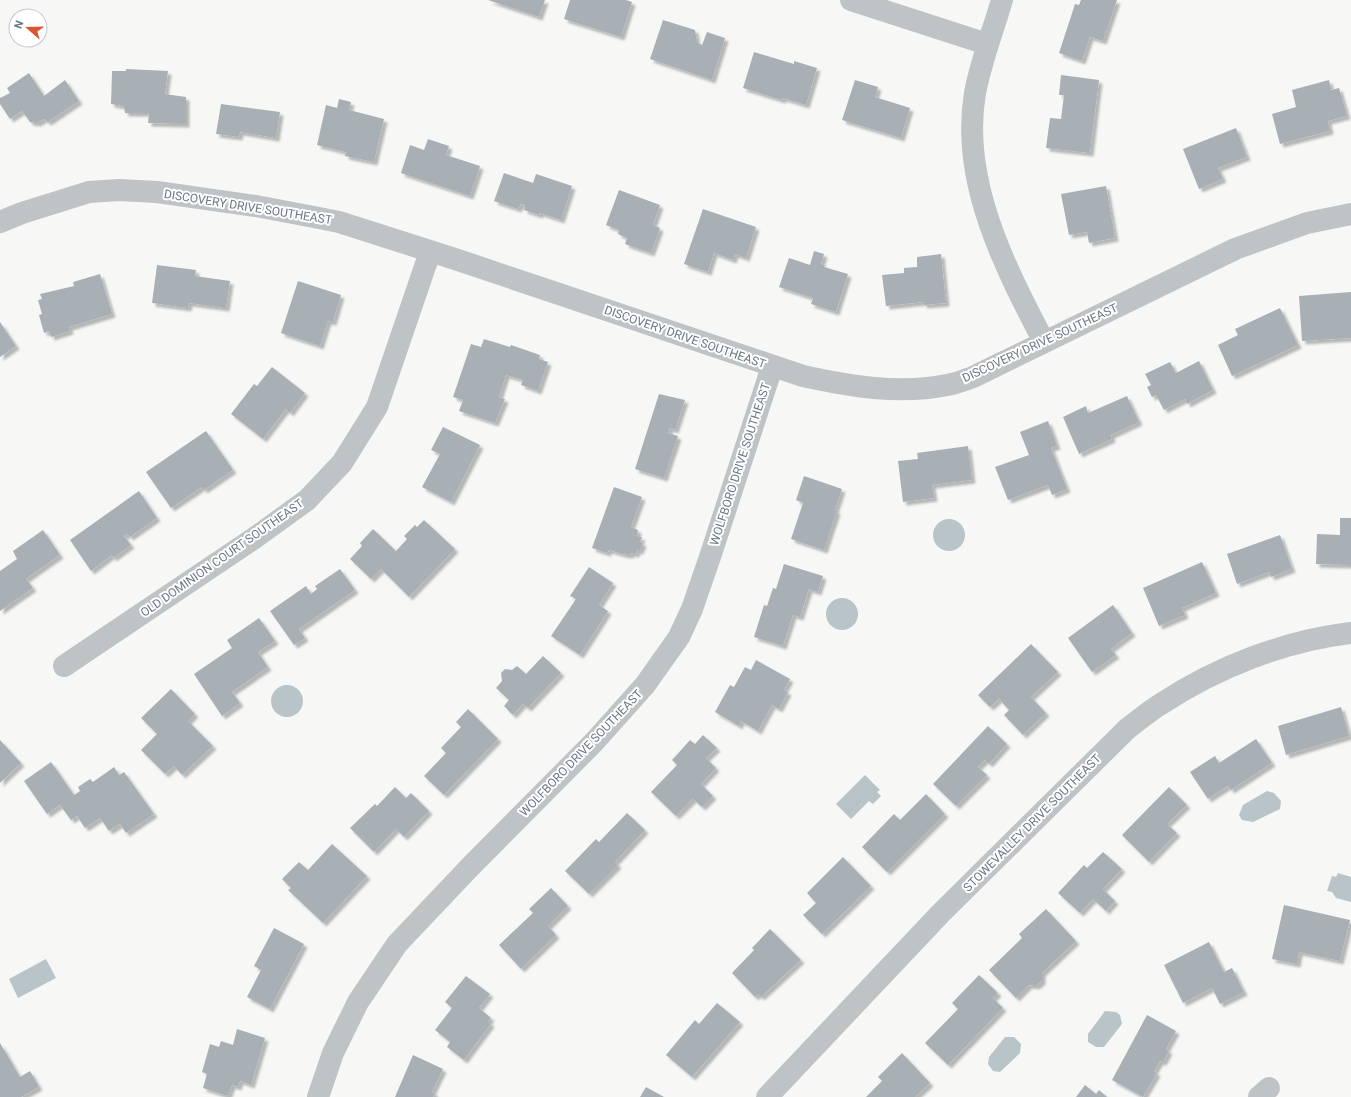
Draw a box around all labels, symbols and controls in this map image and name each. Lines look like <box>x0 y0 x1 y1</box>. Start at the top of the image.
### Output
north arrow <box>8 8 48 48</box>
text: N <box>12 19 27 31</box>
street label: DISCOVERY DRIVE SOUTHEAST <box>163 187 333 227</box>
street label: DISCOVERY DRIVE SOUTHEAST <box>960 301 1120 385</box>
street label: DISCOVERY DRIVE SOUTHEAST <box>602 303 768 371</box>
street label: WOLFBORO DRIVE SOUTHEAST <box>707 381 773 547</box>
street label: OLD DOMINION COURT SOUTHEAST <box>138 496 306 620</box>
street label: WOLFBORO DRIVE SOUTHEAST <box>517 687 645 819</box>
street label: STOWEVALLEY DRIVE SOUTHEAST <box>960 751 1104 895</box>

